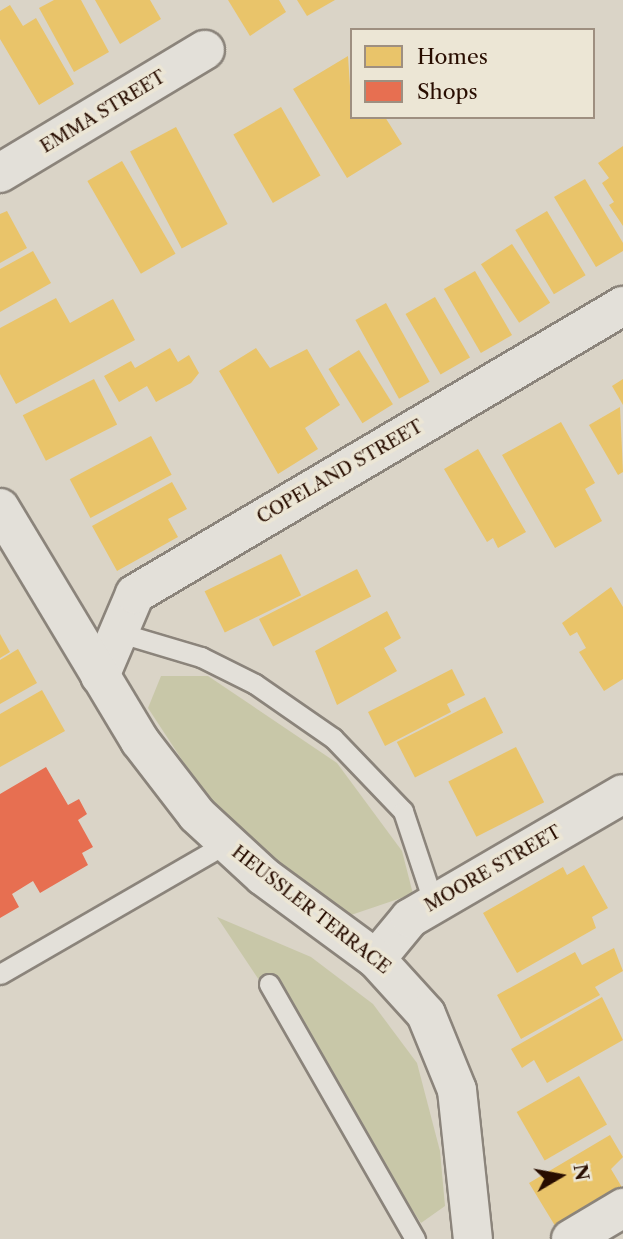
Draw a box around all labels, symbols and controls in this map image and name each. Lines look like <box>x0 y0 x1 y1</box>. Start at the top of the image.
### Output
legend <box>350 28 595 119</box>
text: Homes <box>417 44 488 69</box>
street label: EMMA STREET <box>36 66 170 158</box>
text: Shops <box>417 79 478 104</box>
street label: COPELAND STREET <box>253 416 427 528</box>
street label: MOORE STREET <box>421 821 565 917</box>
street label: HEUSSLER TERRACE <box>227 841 395 979</box>
north arrow <box>525 1141 595 1211</box>
text: N <box>568 1162 594 1182</box>

